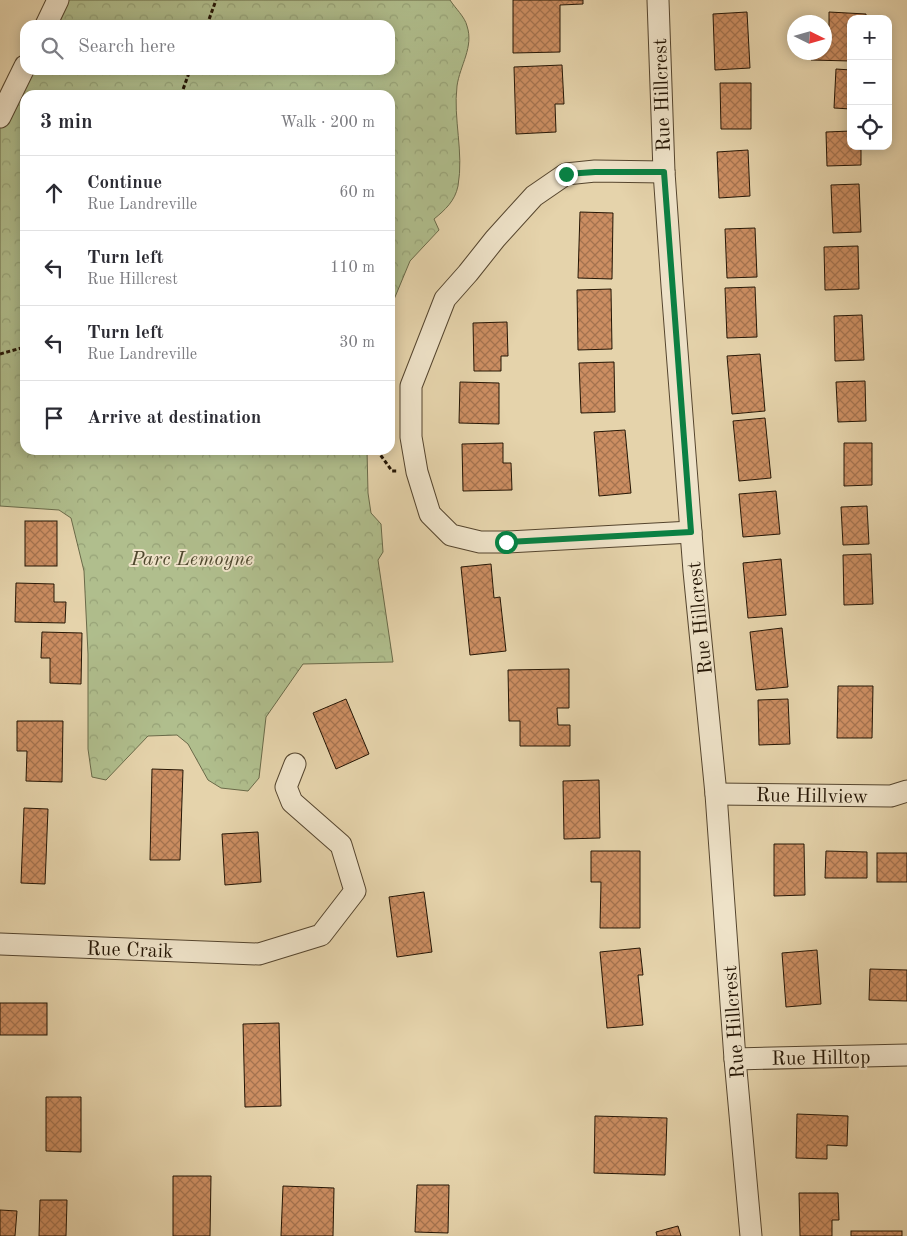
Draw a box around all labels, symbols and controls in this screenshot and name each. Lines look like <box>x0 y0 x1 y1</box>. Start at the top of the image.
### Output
north arrow <box>787 15 832 60</box>
map controls <box>847 15 892 150</box>
button: + <box>847 15 892 60</box>
search box <box>20 20 395 75</box>
icon: search <box>38 34 66 62</box>
text: Search here <box>78 38 175 57</box>
street label: Rue Hillcrest <box>651 38 675 152</box>
button: − <box>847 60 892 105</box>
button: locate <box>847 105 892 150</box>
text: 3 min <box>40 112 93 133</box>
text: Walk · 200 m <box>280 115 375 131</box>
route end <box>555 163 578 186</box>
text: Continue <box>87 174 162 193</box>
icon: ahead <box>40 179 68 207</box>
text: 60 m <box>339 185 375 201</box>
text: Rue Landreville <box>87 197 197 213</box>
text: Turn left <box>87 249 164 268</box>
icon: left <box>40 254 68 282</box>
text: 110 m <box>330 260 375 276</box>
text: Rue Hillcrest <box>87 272 178 288</box>
text: Turn left <box>87 324 164 343</box>
icon: left <box>40 329 68 357</box>
text: 30 m <box>339 335 375 351</box>
text: Rue Landreville <box>87 347 197 363</box>
icon: arrive <box>40 404 68 432</box>
text: Arrive at destination <box>87 409 261 428</box>
route start <box>495 531 518 554</box>
park label: Parc Lemoyne <box>130 550 253 570</box>
street label: Rue Hillcrest <box>685 560 717 675</box>
street label: Rue Hillview <box>756 786 869 808</box>
street label: Rue Craik <box>86 939 174 963</box>
street label: Rue Hillcrest <box>721 965 749 1079</box>
street label: Rue Hilltop <box>771 1048 871 1070</box>

